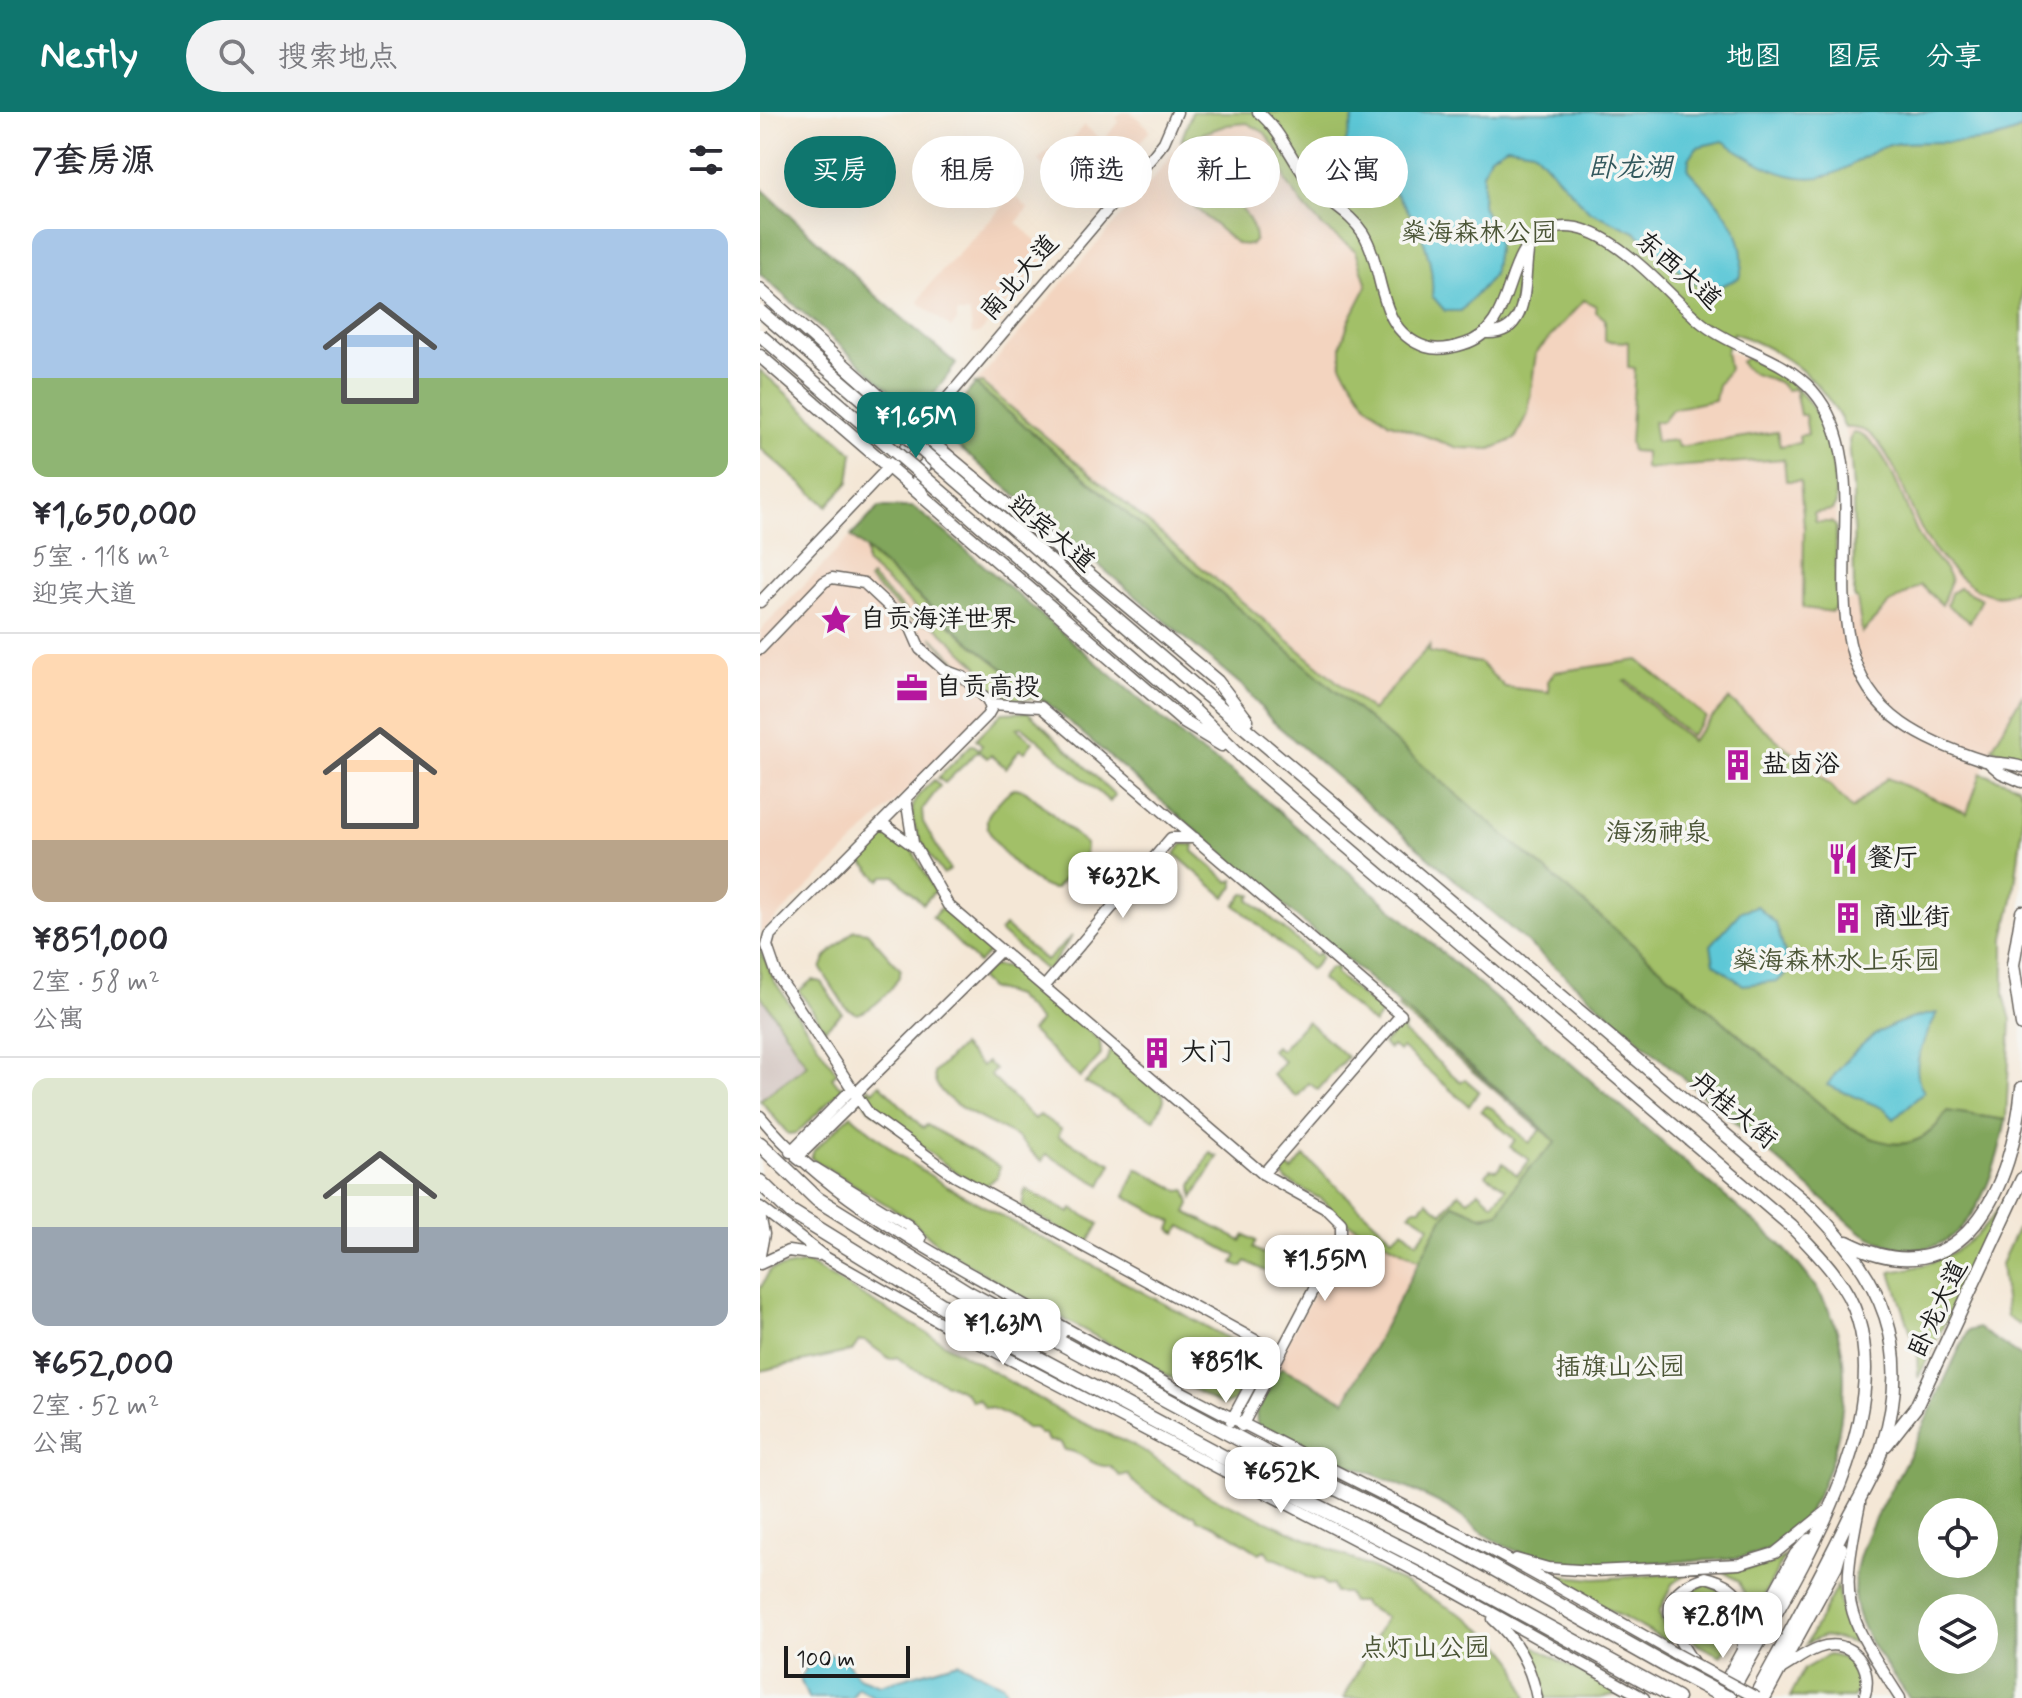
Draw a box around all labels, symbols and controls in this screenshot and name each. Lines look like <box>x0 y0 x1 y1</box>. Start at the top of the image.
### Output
search box <box>186 20 746 92</box>
text: Nestly <box>40 32 138 81</box>
icon: search <box>214 34 258 78</box>
text: 搜索地点 <box>278 38 398 77</box>
text: 地图 <box>1726 39 1782 76</box>
text: 图层 <box>1826 39 1882 76</box>
text: 分享 <box>1926 39 1982 76</box>
chip: 买房 <box>784 136 896 208</box>
chip: 租房 <box>912 136 1024 208</box>
chip: 筛选 <box>1040 136 1152 208</box>
chip: 新上 <box>1168 136 1280 208</box>
chip: 公寓 <box>1296 136 1408 208</box>
icon: filters <box>684 138 728 182</box>
text: 7套房源 <box>32 139 155 184</box>
water label: 卧龙湖 <box>1588 150 1675 187</box>
park label: 燊海森林公园 <box>1401 217 1557 251</box>
street label: 东西大道 <box>1628 224 1728 318</box>
street label: 南北大道 <box>973 228 1067 328</box>
icon: home <box>308 281 452 425</box>
pin: ¥1.65M <box>851 392 981 460</box>
text: ¥1.65M <box>875 401 957 435</box>
street label: 迎宾大道 <box>1000 488 1102 580</box>
text: ¥1,650,000 <box>32 493 197 538</box>
text: 5室 · 118 m² <box>32 541 170 575</box>
text: 迎宾大道 <box>32 578 136 612</box>
place icon: 自贡海洋世界 <box>819 603 853 637</box>
place label: 自贡海洋世界 <box>860 603 1016 637</box>
office icon: 自贡高投 <box>895 671 929 705</box>
place label: 自贡高投 <box>936 671 1040 705</box>
icon: home <box>308 706 452 850</box>
building icon: 盐卤浴 <box>1721 748 1755 782</box>
place label: 盐卤浴 <box>1762 748 1840 782</box>
park label: 海汤神泉 <box>1606 817 1710 851</box>
restaurant icon: 餐厅 <box>1826 842 1860 876</box>
place label: 餐厅 <box>1867 842 1919 876</box>
pin: ¥632K <box>1067 852 1179 920</box>
text: ¥632K <box>1086 861 1160 895</box>
building icon: 商业街 <box>1831 901 1865 935</box>
place label: 商业街 <box>1872 901 1950 935</box>
text: ¥851,000 <box>32 918 168 963</box>
park label: 燊海森林水上乐园 <box>1732 945 1940 979</box>
text: 2室 · 58 m² <box>32 966 160 1000</box>
text: 公寓 <box>32 1003 84 1037</box>
building icon: 大门 <box>1140 1036 1174 1070</box>
place label: 大门 <box>1181 1036 1233 1070</box>
street label: 丹桂大街 <box>1682 1065 1784 1157</box>
icon: home <box>308 1130 452 1274</box>
pin: ¥1.55M <box>1260 1235 1390 1303</box>
text: ¥1.55M <box>1283 1244 1367 1278</box>
street label: 卧龙大道 <box>1902 1255 1976 1363</box>
pin: ¥1.63M <box>938 1299 1068 1367</box>
text: ¥1.63M <box>963 1308 1043 1342</box>
pin: ¥851K <box>1170 1337 1282 1405</box>
text: ¥652,000 <box>32 1342 174 1387</box>
text: ¥851K <box>1190 1346 1262 1380</box>
park label: 插旗山公园 <box>1555 1351 1685 1385</box>
text: 2室 · 52 m² <box>32 1390 159 1424</box>
text: 公寓 <box>32 1427 84 1461</box>
pin: ¥652K <box>1225 1447 1337 1515</box>
text: ¥652K <box>1243 1456 1319 1490</box>
map controls <box>1918 1498 1998 1674</box>
button: locate <box>1918 1498 1998 1578</box>
pin: ¥2.81M <box>1658 1592 1788 1660</box>
button: layers <box>1918 1594 1998 1674</box>
text: ¥2.81M <box>1682 1601 1764 1635</box>
park label: 点灯山公园 <box>1360 1632 1490 1666</box>
scale bar <box>784 1642 910 1678</box>
text: 100 m <box>796 1646 855 1674</box>

